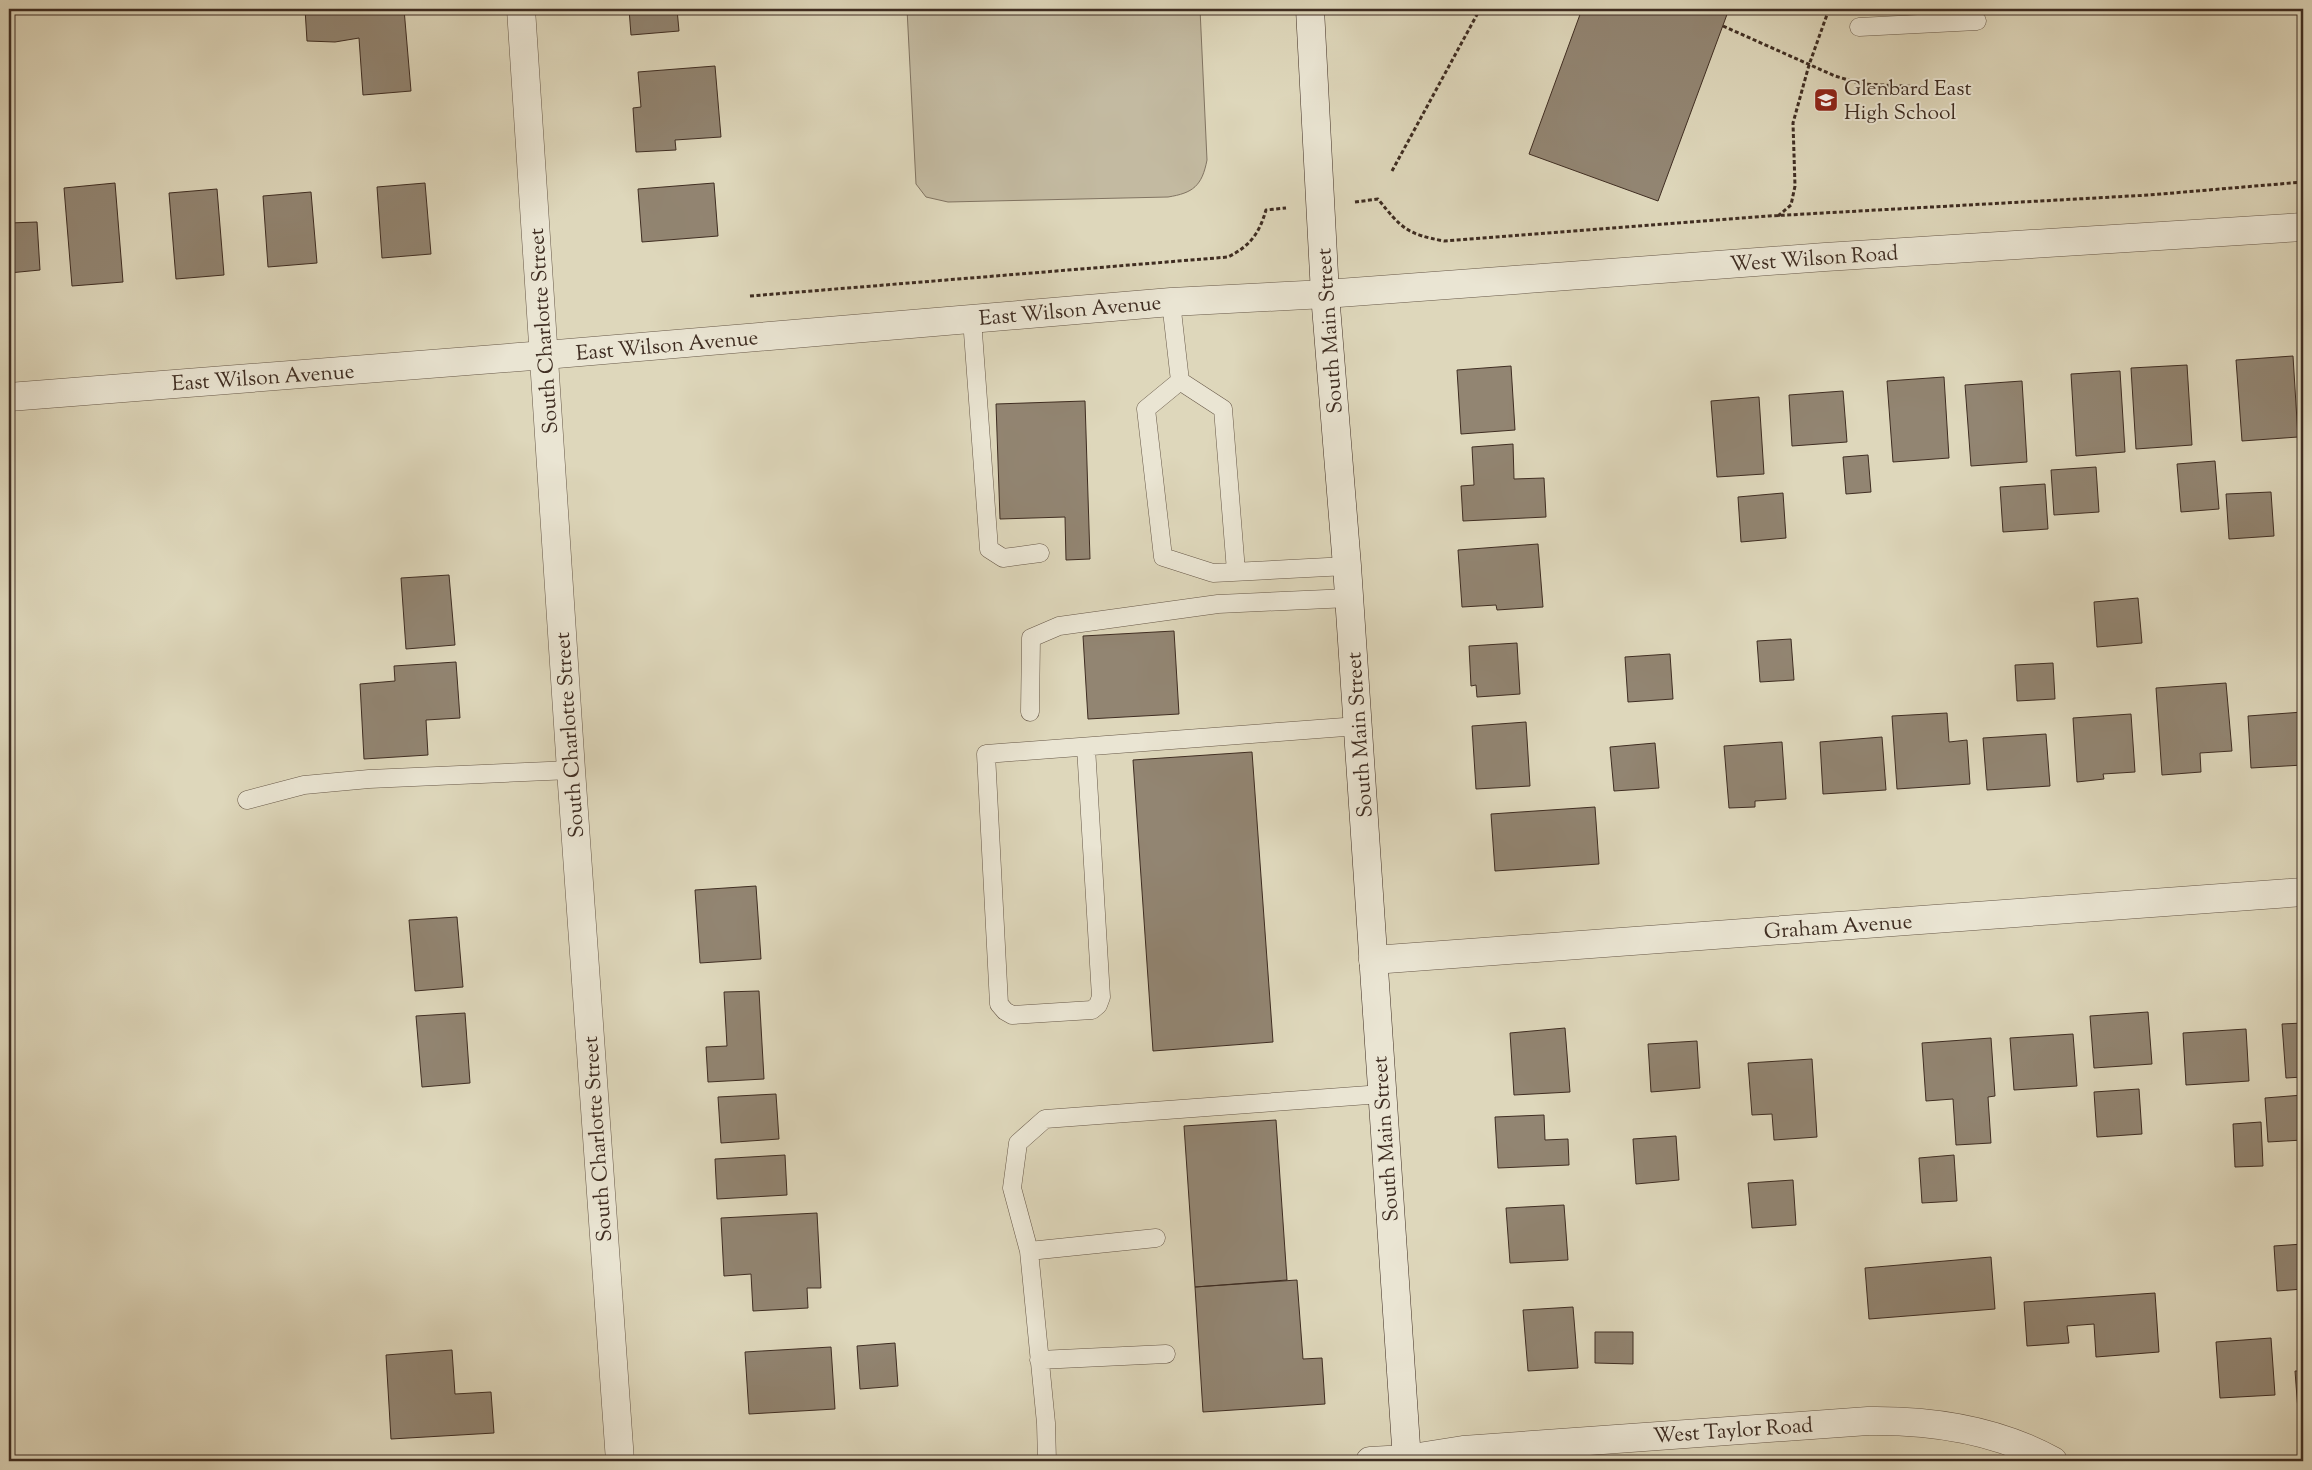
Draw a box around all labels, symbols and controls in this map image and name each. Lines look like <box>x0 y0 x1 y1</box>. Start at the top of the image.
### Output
place label: Glenbard East High School <box>1844 75 1972 129</box>
school or university icon: Glenbard East High School <box>1813 87 1839 113</box>
street label: South Charlotte Street <box>523 227 567 435</box>
street label: West Wilson Road <box>1729 239 1899 281</box>
street label: South Main Street <box>1310 247 1352 415</box>
street label: East Wilson Avenue <box>978 289 1163 335</box>
street label: East Wilson Avenue <box>575 324 760 370</box>
street label: East Wilson Avenue <box>171 358 355 400</box>
street label: South Charlotte Street <box>549 631 593 839</box>
street label: South Main Street <box>1340 651 1382 819</box>
street label: Graham Avenue <box>1763 908 1913 948</box>
street label: South Charlotte Street <box>577 1035 621 1243</box>
street label: South Main Street <box>1366 1055 1408 1223</box>
street label: West Taylor Road <box>1652 1411 1814 1453</box>

